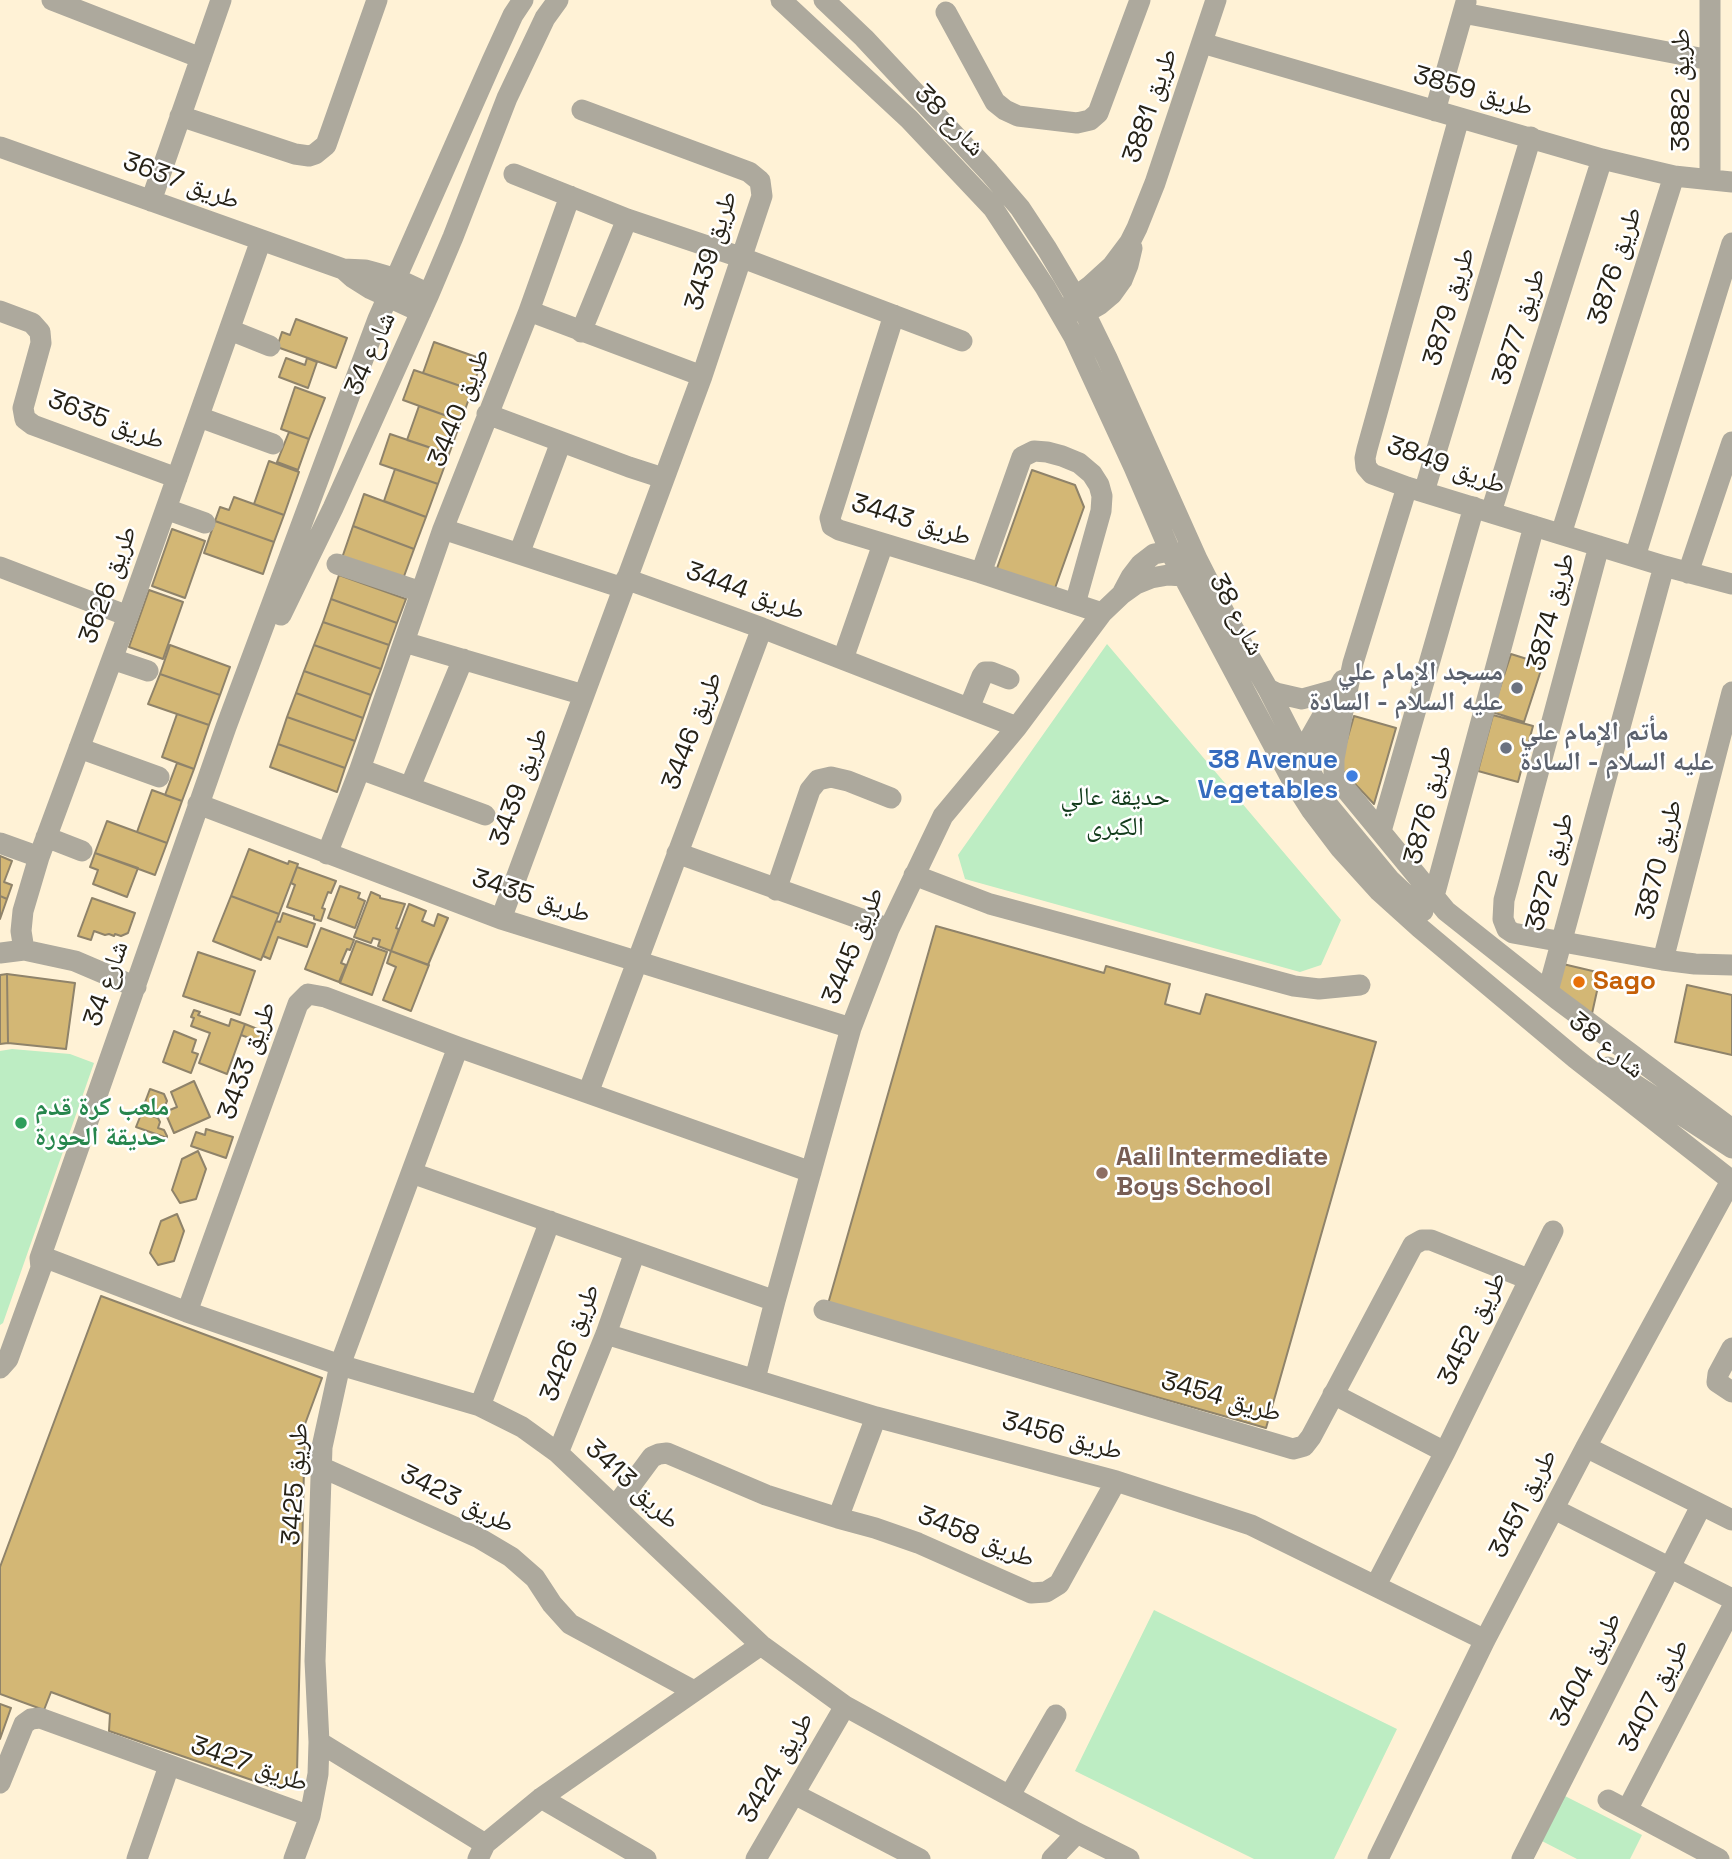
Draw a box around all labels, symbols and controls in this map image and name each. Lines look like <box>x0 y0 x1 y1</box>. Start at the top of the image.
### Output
street label: طريق 3882 <box>1666 28 1698 152</box>
street label: طريق 3881 <box>1117 45 1185 167</box>
street label: طريق 3859 <box>1409 60 1537 124</box>
street label: شارع 38 <box>907 79 991 163</box>
street label: طريق 3637 <box>118 146 244 218</box>
street label: طريق 3439 <box>679 187 745 315</box>
street label: طريق 3876 <box>1582 203 1650 329</box>
street label: طريق 3879 <box>1417 244 1483 370</box>
street label: طريق 3877 <box>1486 265 1554 389</box>
street label: شارع 34 <box>339 307 403 401</box>
street label: طريق 3440 <box>422 344 498 472</box>
street label: طريق 3635 <box>43 384 169 458</box>
street label: طريق 3849 <box>1382 430 1510 502</box>
street label: طريق 3443 <box>847 488 975 554</box>
street label: طريق 3626 <box>73 522 145 648</box>
street label: طريق 3874 <box>1521 550 1583 674</box>
street label: طريق 3444 <box>681 556 809 628</box>
street label: شارع 38 <box>1202 569 1270 661</box>
place label: مسجد الإمام علي عليه السلام - السادة <box>1309 657 1503 718</box>
street label: طريق 3446 <box>656 667 730 795</box>
marker: مسجد الإمام علي عليه السلام - السادة <box>1509 680 1525 696</box>
place label: مأتم الإمام علي عليه السلام - السادة <box>1520 717 1714 778</box>
street label: طريق 3439 <box>484 724 556 850</box>
marker: مأتم الإمام علي عليه السلام - السادة <box>1498 740 1514 756</box>
street label: طريق 3876 <box>1398 742 1460 868</box>
place label: 38 Avenue Vegetables <box>1198 745 1338 806</box>
marker: 38 Avenue Vegetables <box>1344 768 1360 784</box>
park label: حديقة عالي الكبرى <box>1060 782 1170 844</box>
street label: طريق 3870 <box>1630 797 1690 923</box>
street label: طريق 3872 <box>1520 809 1582 935</box>
street label: طريق 3435 <box>468 863 594 931</box>
street label: طريق 3445 <box>816 883 892 1009</box>
street label: شارع 34 <box>78 937 136 1031</box>
place label: Sago <box>1593 966 1656 998</box>
marker: Sago <box>1571 974 1587 990</box>
street label: طريق 3433 <box>212 998 284 1124</box>
street label: شارع 38 <box>1562 1006 1650 1086</box>
place label: ملعب كرة قدم حديقة الحورة <box>35 1092 169 1154</box>
marker: ملعب كرة قدم حديقة الحورة <box>13 1115 29 1131</box>
place label: Aali Intermediate Boys School <box>1116 1142 1328 1204</box>
marker: Aali Intermediate Boys School <box>1094 1165 1110 1181</box>
street label: طريق 3452 <box>1432 1267 1514 1391</box>
street label: طريق 3426 <box>534 1280 608 1406</box>
street label: طريق 3454 <box>1157 1366 1285 1430</box>
street label: طريق 3456 <box>998 1406 1126 1468</box>
street label: طريق 3425 <box>276 1421 316 1547</box>
street label: طريق 3413 <box>578 1433 686 1537</box>
street label: طريق 3451 <box>1483 1444 1565 1564</box>
street label: طريق 3423 <box>395 1459 519 1541</box>
street label: طريق 3458 <box>913 1500 1039 1576</box>
street label: طريق 3404 <box>1545 1607 1629 1733</box>
street label: طريق 3407 <box>1613 1634 1697 1758</box>
street label: طريق 3424 <box>733 1707 821 1829</box>
street label: طريق 3427 <box>186 1730 312 1800</box>

